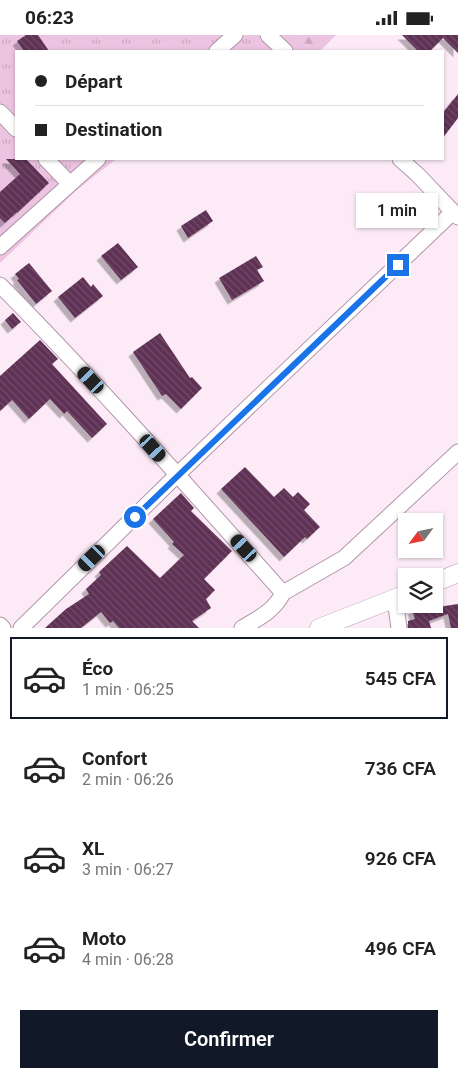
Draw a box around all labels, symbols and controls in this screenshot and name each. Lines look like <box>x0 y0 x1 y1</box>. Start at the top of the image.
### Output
text: 06:23 <box>25 6 74 29</box>
text: Départ <box>65 70 122 93</box>
text: Destination <box>65 118 162 141</box>
callout: 1 min <box>357 193 439 227</box>
text: 1 min <box>377 201 417 220</box>
route end <box>387 254 409 276</box>
car <box>75 364 106 396</box>
car <box>137 432 168 464</box>
route start <box>124 506 146 528</box>
north arrow <box>398 513 442 557</box>
map controls <box>398 513 443 613</box>
car <box>228 532 259 564</box>
car <box>75 542 108 574</box>
button: layers <box>398 568 443 613</box>
icon: car <box>22 656 67 701</box>
text: Éco <box>82 657 113 680</box>
text: 545 CFA <box>365 667 436 690</box>
text: 1 min · 06:25 <box>82 680 174 699</box>
icon: car <box>22 746 67 791</box>
text: Confort <box>82 747 147 770</box>
text: 736 CFA <box>365 757 436 780</box>
text: 2 min · 06:26 <box>82 770 174 789</box>
icon: car <box>22 836 67 881</box>
text: XL <box>82 837 104 860</box>
text: 926 CFA <box>365 847 436 870</box>
text: 3 min · 06:27 <box>82 860 174 879</box>
icon: car <box>22 926 67 971</box>
text: Moto <box>82 927 126 950</box>
text: 496 CFA <box>365 937 436 960</box>
text: 4 min · 06:28 <box>82 950 174 969</box>
button: Confirmer <box>20 1010 438 1068</box>

